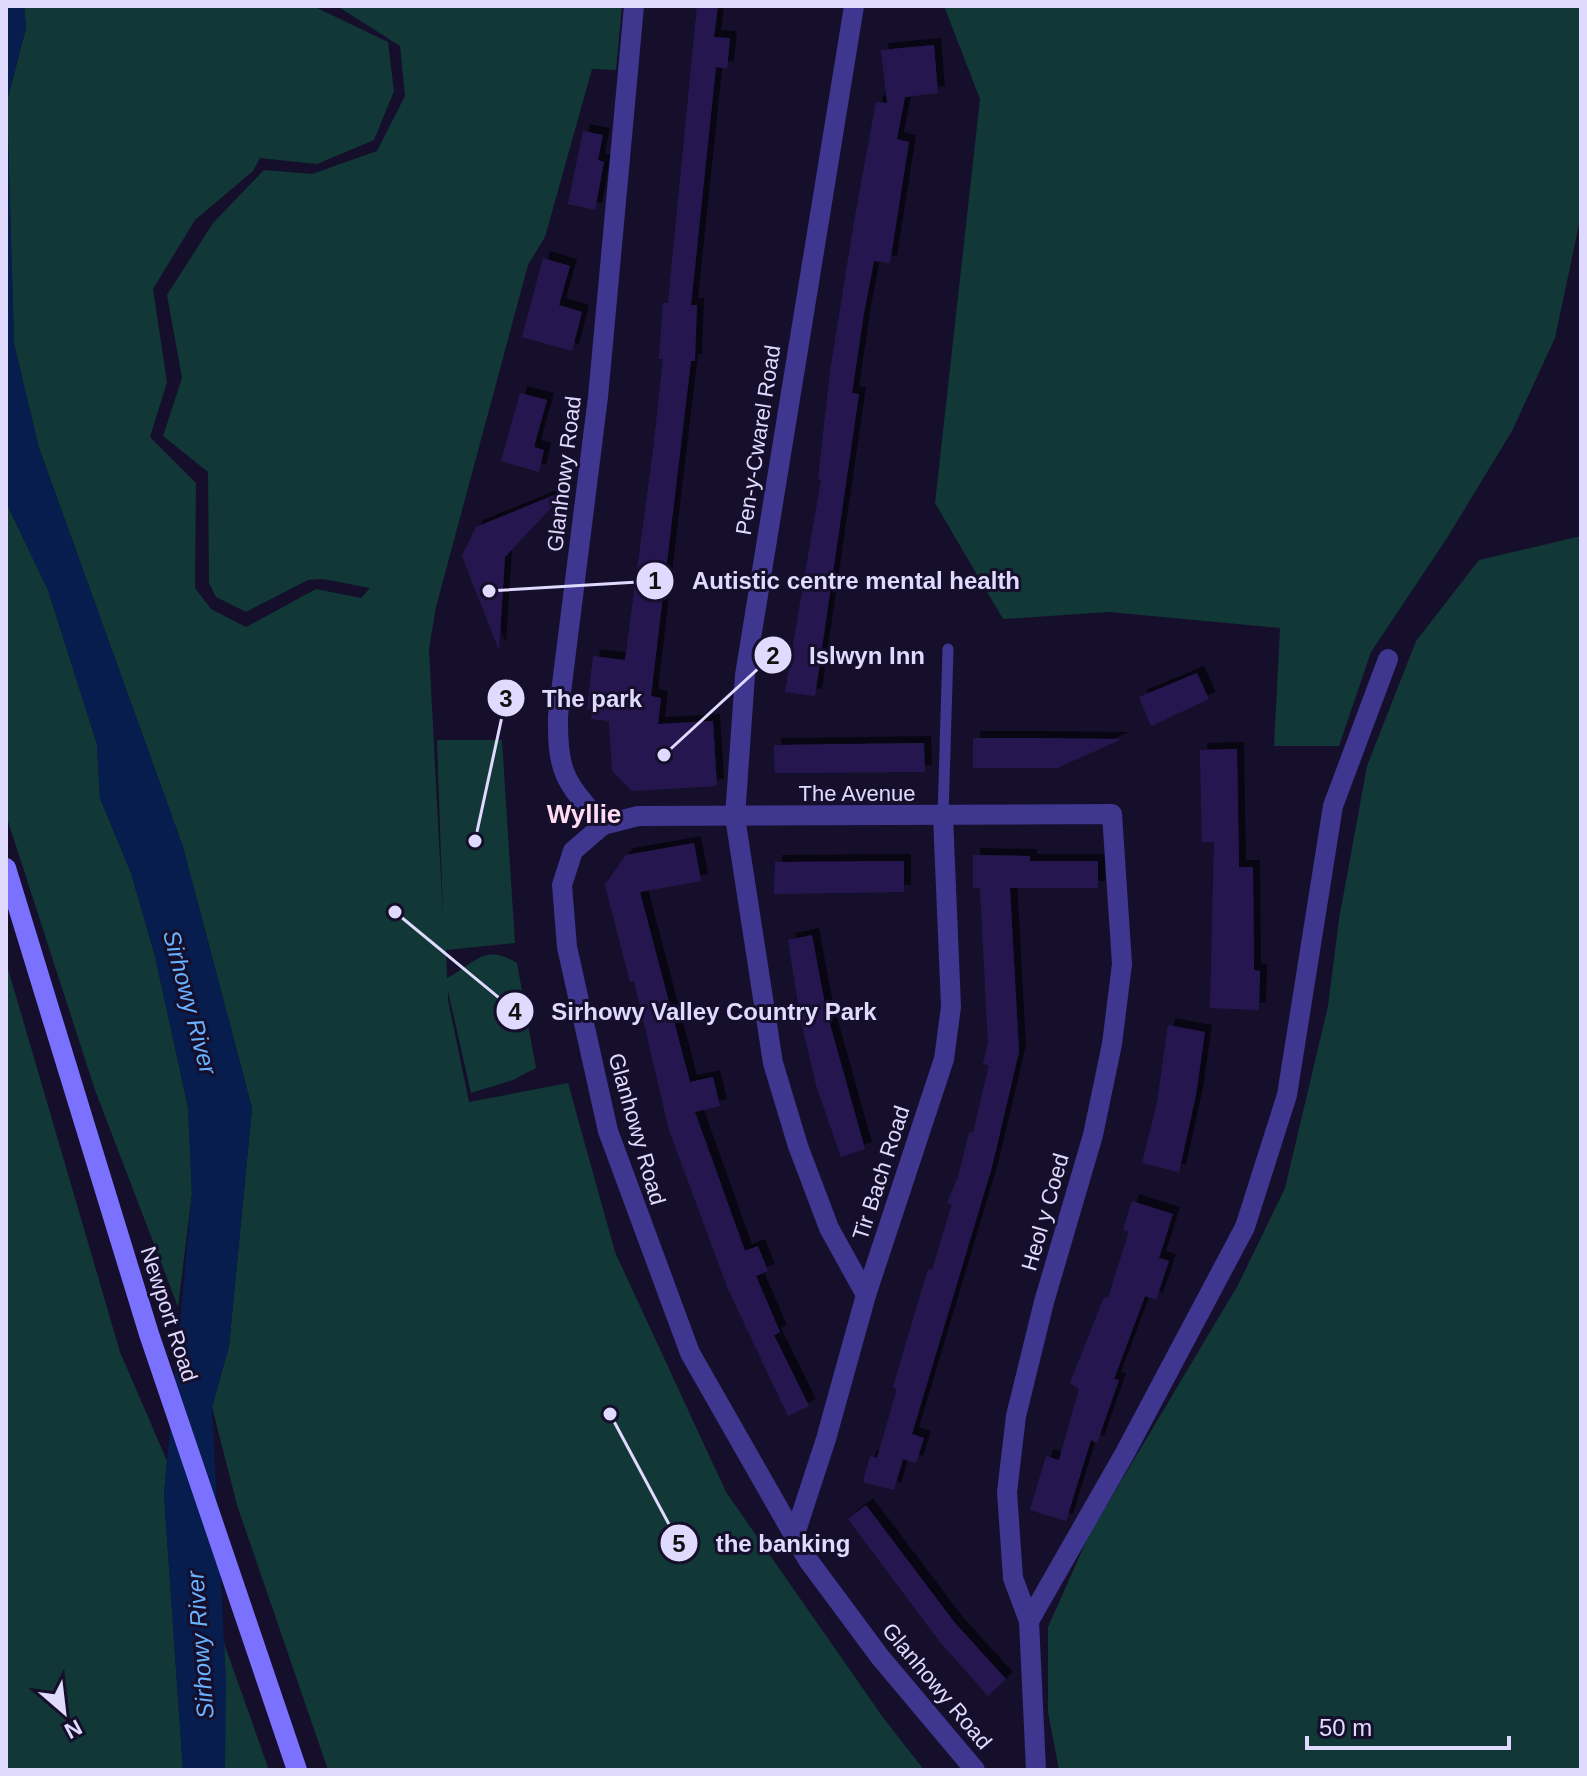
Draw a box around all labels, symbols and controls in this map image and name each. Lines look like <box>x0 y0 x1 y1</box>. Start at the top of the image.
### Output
street label: Pen-y-Cwarel Road <box>731 343 785 537</box>
street label: Glanhowy Road <box>542 395 586 553</box>
callout: Autistic centre mental health <box>635 557 1036 605</box>
text: 1 <box>648 567 662 594</box>
text: Autistic centre mental health <box>692 567 1020 594</box>
callout: Islwyn Inn <box>753 631 941 679</box>
text: 2 <box>766 642 780 669</box>
text: Islwyn Inn <box>809 642 925 669</box>
callout: The park <box>486 674 658 722</box>
text: 3 <box>499 685 513 712</box>
text: The park <box>542 685 643 712</box>
street label: The Avenue <box>798 781 916 806</box>
district label: Wyllie <box>547 799 621 829</box>
water label: Sirhowy River <box>158 927 222 1078</box>
callout: Sirhowy Valley Country Park <box>495 987 893 1035</box>
text: 4 <box>508 998 522 1025</box>
text: Sirhowy Valley Country Park <box>551 998 877 1025</box>
street label: Glanhowy Road <box>603 1050 671 1208</box>
street label: Tir Bach Road <box>848 1103 914 1243</box>
street label: Heol y Coed <box>1016 1150 1074 1274</box>
street label: Newport Road <box>135 1243 203 1385</box>
callout: the banking <box>659 1519 866 1567</box>
text: 5 <box>672 1530 686 1557</box>
text: the banking <box>716 1530 850 1557</box>
water label: Sirhowy River <box>181 1569 219 1720</box>
street label: Glanhowy Road <box>877 1618 997 1754</box>
north arrow <box>24 1672 104 1752</box>
scale bar <box>1307 1700 1509 1750</box>
text: N <box>60 1714 86 1744</box>
text: 50 m <box>1319 1714 1372 1741</box>

